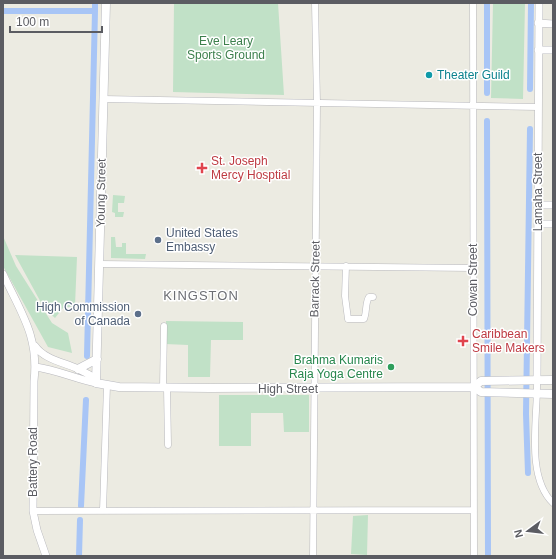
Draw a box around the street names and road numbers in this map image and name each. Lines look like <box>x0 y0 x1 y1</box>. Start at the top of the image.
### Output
street label: Lamaha Street <box>531 152 545 231</box>
street label: Young Street <box>93 158 109 228</box>
street label: Barrack Street <box>307 240 323 317</box>
street label: Cowan Street <box>466 243 480 316</box>
street label: High Street <box>258 382 319 396</box>
street label: Battery Road <box>26 427 40 497</box>

